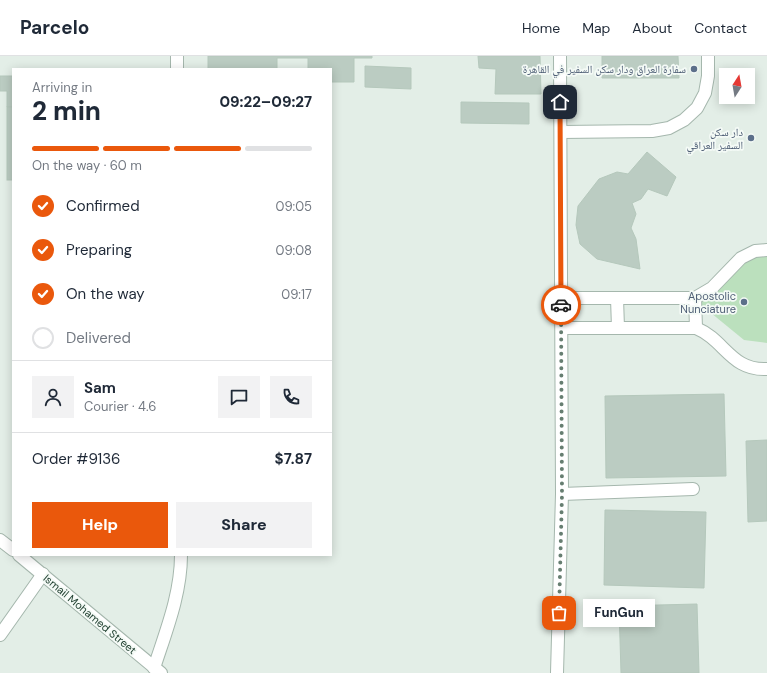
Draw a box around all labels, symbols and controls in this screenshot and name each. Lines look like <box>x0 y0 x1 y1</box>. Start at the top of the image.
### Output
text: Parcelo <box>20 15 89 40</box>
text: Home <box>522 19 560 37</box>
text: Map <box>582 19 610 37</box>
text: About <box>632 19 672 37</box>
text: Contact <box>694 19 747 37</box>
place label: سفارة العراق ودار سكن السفير في القاهرة <box>523 62 686 78</box>
marker: سفارة العراق ودار سكن السفير في القاهرة <box>689 64 699 74</box>
north arrow <box>719 68 755 104</box>
map controls <box>719 68 755 104</box>
text: Arriving in <box>32 79 92 96</box>
pin <box>543 85 577 119</box>
icon: home <box>549 91 571 113</box>
text: 09:22–09:27 <box>220 92 312 112</box>
text: 2 min <box>32 94 101 128</box>
place label: دار سكن السفير العراقي <box>686 125 743 154</box>
marker: دار سكن السفير العراقي <box>746 133 756 143</box>
text: On the way · 60 m <box>32 157 142 174</box>
icon: check <box>32 195 54 217</box>
text: Confirmed <box>66 196 140 216</box>
text: 09:05 <box>275 198 312 215</box>
icon: check <box>32 239 54 261</box>
text: Preparing <box>66 240 132 260</box>
text: 09:08 <box>276 242 312 259</box>
icon: check <box>32 283 54 305</box>
text: On the way <box>66 284 145 304</box>
courier <box>541 285 581 325</box>
text: 09:17 <box>281 286 312 303</box>
place label: Apostolic Nunciature <box>680 289 736 316</box>
icon: car <box>550 294 572 316</box>
marker: Apostolic Nunciature <box>739 297 749 307</box>
text: Delivered <box>66 328 131 348</box>
button: person <box>32 376 74 418</box>
button: chat <box>218 376 260 418</box>
button: phone <box>270 376 312 418</box>
text: Sam <box>84 378 116 398</box>
text: Courier · 4.6 <box>84 398 156 415</box>
text: Order #9136 <box>32 449 121 469</box>
text: $7.87 <box>275 449 312 469</box>
button: Help <box>32 502 168 548</box>
button: Share <box>176 502 312 548</box>
street label: Ismail Mohamed Street <box>41 571 139 657</box>
pin <box>542 596 576 630</box>
callout: FunGun <box>583 599 655 627</box>
icon: bag <box>548 602 570 624</box>
text: FunGun <box>594 604 644 621</box>

